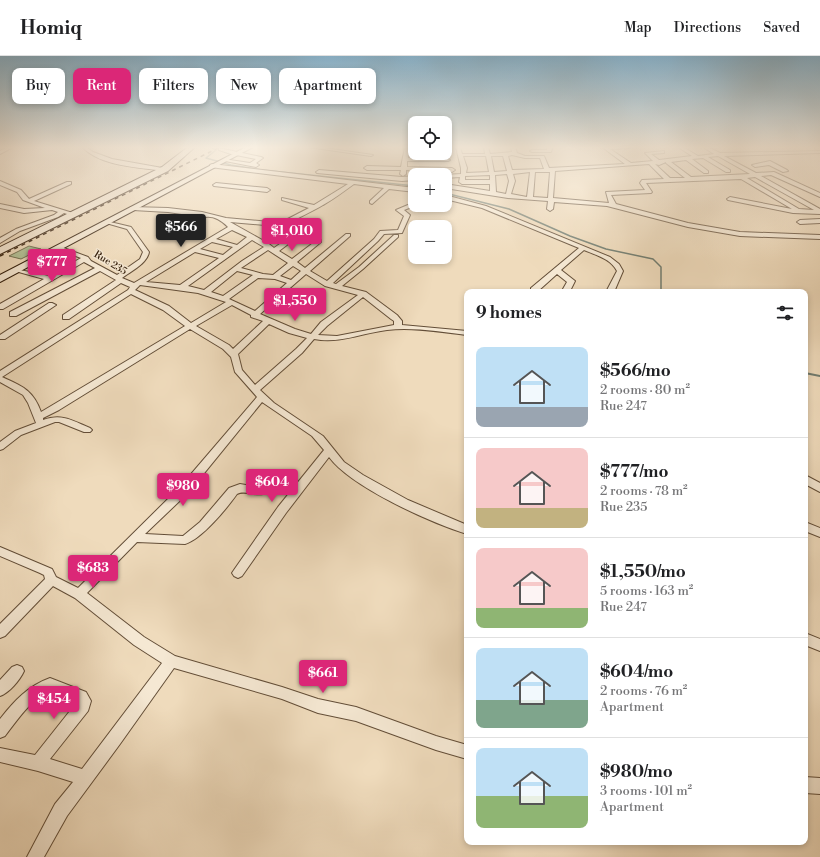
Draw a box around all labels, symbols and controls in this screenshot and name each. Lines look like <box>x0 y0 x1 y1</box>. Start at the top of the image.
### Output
text: Homiq <box>20 16 82 40</box>
text: Map <box>624 19 652 37</box>
text: Directions <box>674 19 741 37</box>
text: Saved <box>763 19 800 37</box>
chip: Buy <box>12 68 65 104</box>
chip: Rent <box>73 68 131 104</box>
chip: Filters <box>139 68 208 104</box>
chip: New <box>216 68 271 104</box>
chip: Apartment <box>279 68 376 104</box>
map controls <box>408 116 452 264</box>
button: locate <box>408 116 452 160</box>
button: + <box>408 168 452 212</box>
pin: $566 <box>157 214 205 248</box>
pin: $1,010 <box>259 218 325 252</box>
text: $566 <box>165 219 197 235</box>
button: − <box>408 220 452 264</box>
text: $1,010 <box>271 223 313 239</box>
street label: Rue 235 <box>92 248 130 278</box>
pin: $777 <box>28 249 76 283</box>
text: $777 <box>37 254 67 270</box>
pin: $1,550 <box>262 288 328 322</box>
text: $1,550 <box>273 293 317 309</box>
text: 9 homes <box>476 302 542 324</box>
icon: filters <box>774 302 796 324</box>
text: $566/mo <box>600 360 671 382</box>
icon: home <box>508 363 556 411</box>
text: 2 rooms · 80 m² <box>600 382 690 398</box>
text: Rue 247 <box>600 398 647 414</box>
text: $777/mo <box>600 461 669 483</box>
icon: home <box>508 464 556 512</box>
pin: $604 <box>248 469 296 503</box>
pin: $980 <box>159 473 207 507</box>
text: $604 <box>255 474 289 490</box>
text: $980 <box>166 478 200 494</box>
text: 2 rooms · 78 m² <box>600 483 688 499</box>
text: Rue 235 <box>600 499 647 515</box>
pin: $683 <box>69 555 117 589</box>
text: $683 <box>77 560 109 576</box>
text: $1,550/mo <box>600 561 686 583</box>
icon: home <box>508 564 556 612</box>
text: 5 rooms · 163 m² <box>600 583 693 599</box>
text: Rue 247 <box>600 599 647 615</box>
pin: $661 <box>299 660 347 694</box>
text: $604/mo <box>600 661 673 683</box>
icon: home <box>508 664 556 712</box>
text: $661 <box>308 665 338 681</box>
text: 2 rooms · 76 m² <box>600 683 687 699</box>
pin: $454 <box>30 686 78 720</box>
text: $454 <box>37 691 71 707</box>
text: Apartment <box>600 699 664 715</box>
text: $980/mo <box>600 761 673 783</box>
icon: home <box>508 764 556 812</box>
text: 3 rooms · 101 m² <box>600 783 692 799</box>
text: Apartment <box>600 799 664 815</box>

